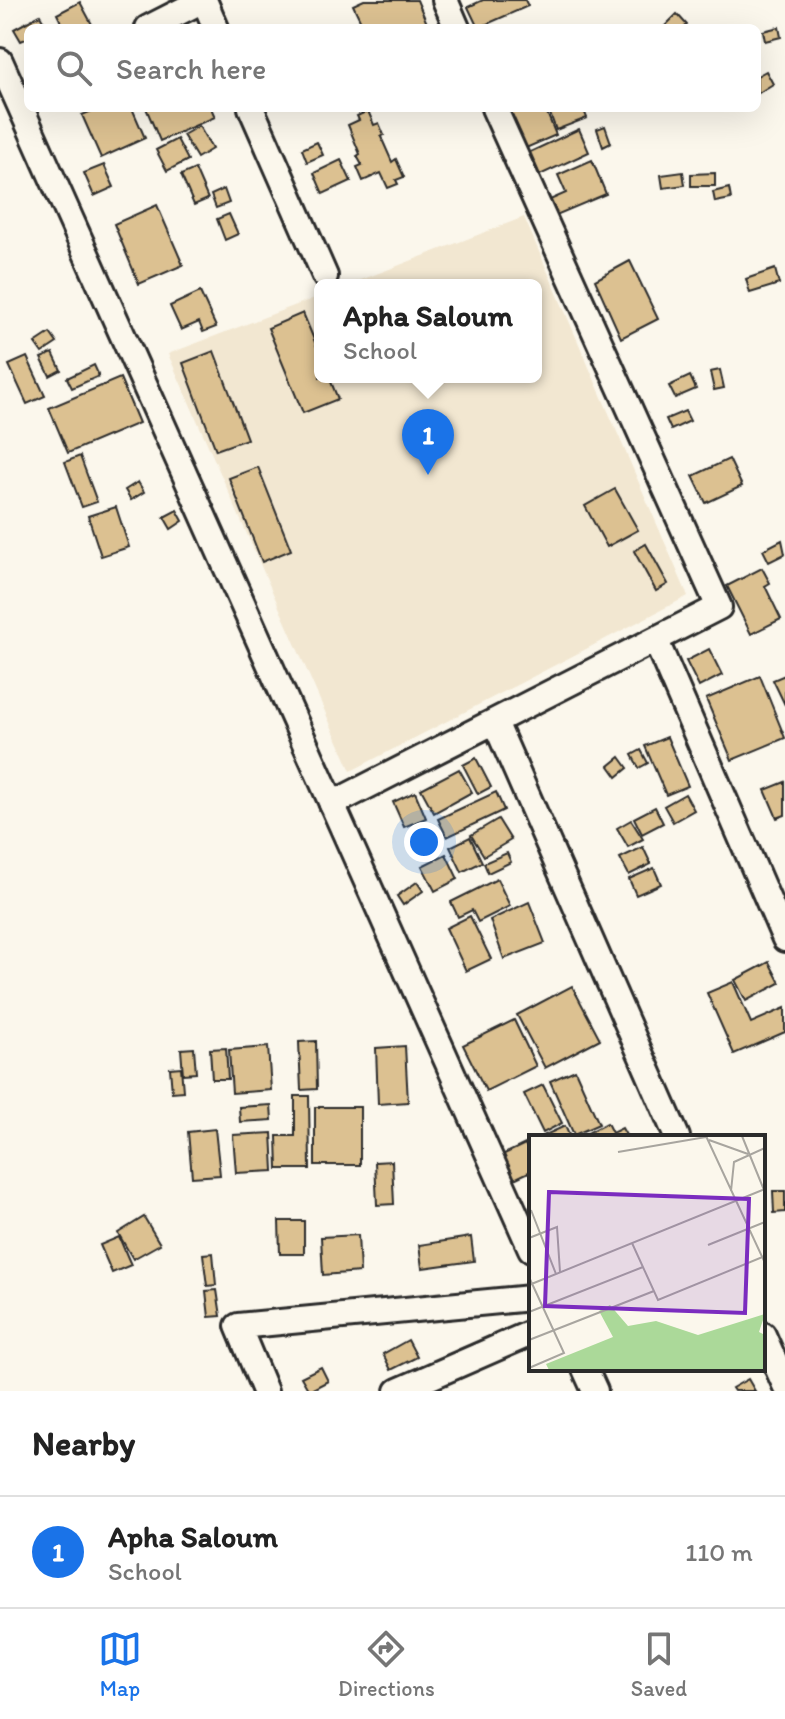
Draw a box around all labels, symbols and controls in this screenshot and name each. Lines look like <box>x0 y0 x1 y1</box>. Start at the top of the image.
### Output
search box <box>24 24 761 112</box>
icon: search <box>52 46 96 90</box>
text: Search here <box>116 50 266 87</box>
popup <box>314 279 542 383</box>
text: Apha Saloum <box>343 297 513 334</box>
text: School <box>343 334 417 366</box>
pin: 1 <box>402 409 454 475</box>
your location <box>404 822 444 862</box>
inset map <box>529 1135 765 1371</box>
text: Nearby <box>32 1423 135 1464</box>
text: Apha Saloum <box>108 1518 278 1555</box>
text: 1 <box>52 1536 64 1568</box>
text: 110 m <box>685 1536 753 1568</box>
text: School <box>108 1555 182 1587</box>
tab: Map <box>98 1627 142 1702</box>
tab: Directions <box>338 1627 435 1702</box>
tab: Saved <box>631 1627 687 1702</box>

